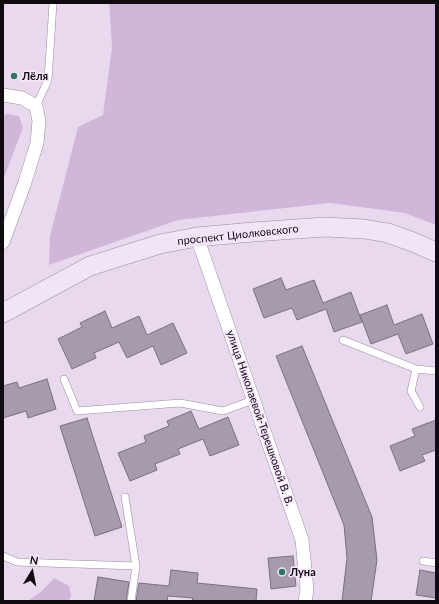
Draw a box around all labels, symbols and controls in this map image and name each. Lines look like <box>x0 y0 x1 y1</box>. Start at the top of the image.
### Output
place label: Лёля <box>22 69 48 83</box>
marker: Лёля <box>9 71 19 81</box>
street label: проспект Циолковского <box>177 222 299 248</box>
street label: улица Николаевой-Терешковой В. В. <box>224 328 296 508</box>
north arrow <box>12 552 52 592</box>
text: N <box>29 553 39 567</box>
place label: Луна <box>290 565 316 579</box>
marker: Луна <box>277 567 287 577</box>

